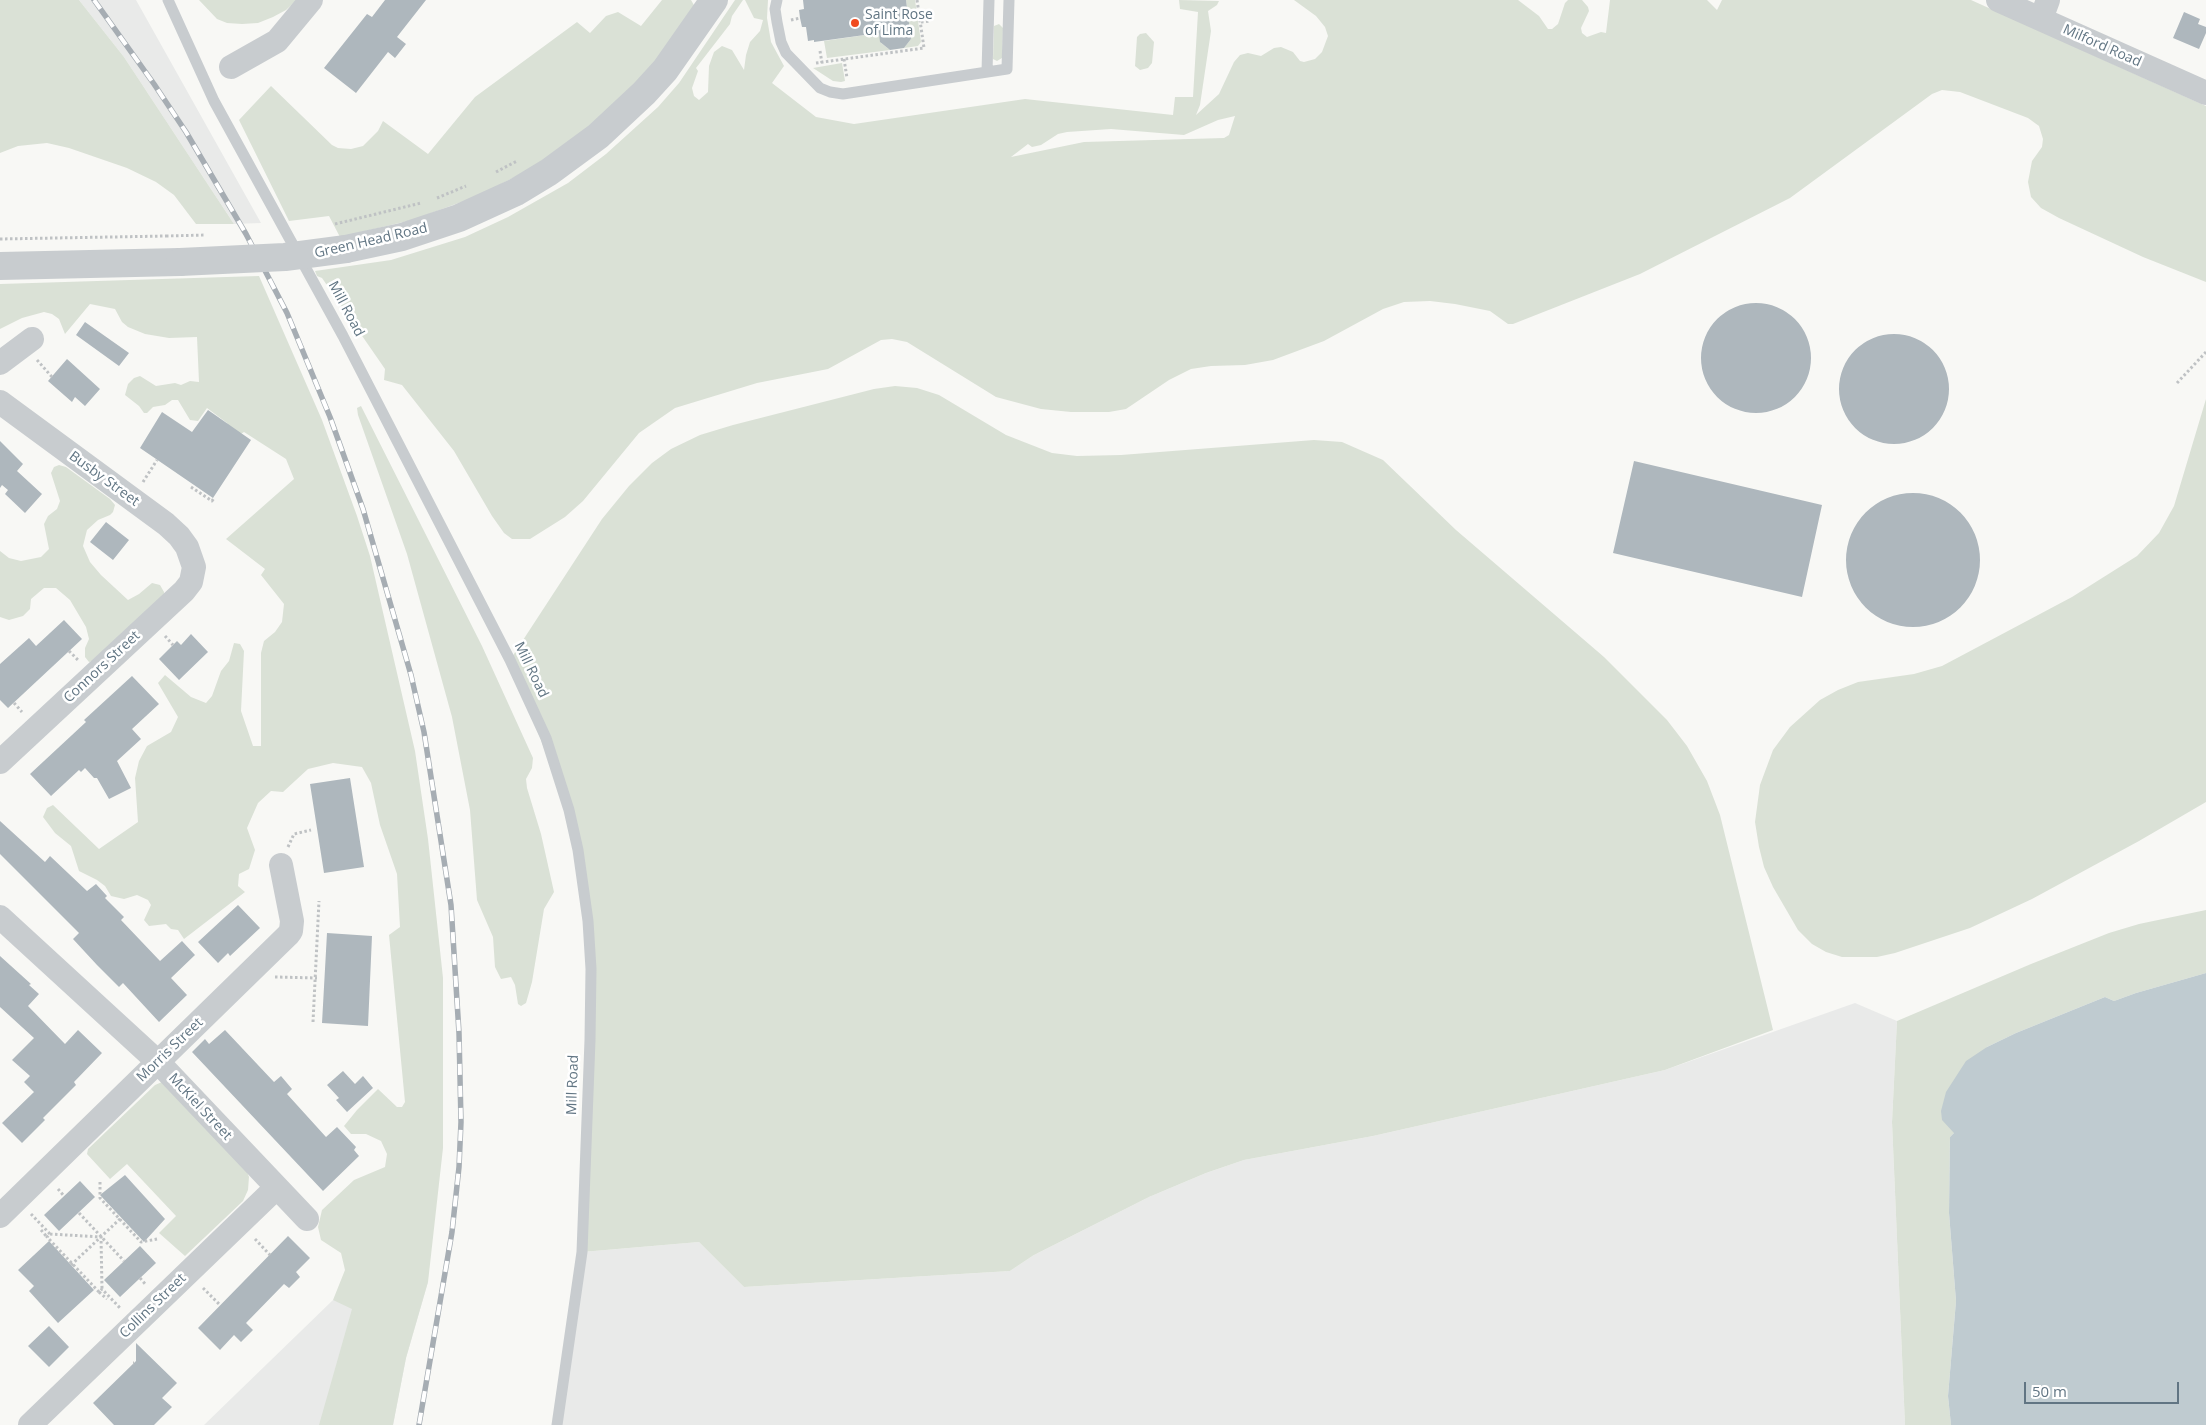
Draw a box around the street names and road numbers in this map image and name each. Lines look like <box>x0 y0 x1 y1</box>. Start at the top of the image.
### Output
street label: Milford Road <box>2060 21 2144 71</box>
street label: Green Head Road <box>313 220 429 262</box>
street label: Mill Road <box>324 278 368 340</box>
street label: Busby Street <box>66 448 142 510</box>
street label: Connors Street <box>60 627 144 707</box>
street label: Mill Road <box>510 639 552 701</box>
street label: Morris Street <box>133 1014 207 1086</box>
street label: Mill Road <box>564 1055 582 1115</box>
street label: McKiel Street <box>165 1070 235 1144</box>
street label: Collins Street <box>116 1270 190 1342</box>

